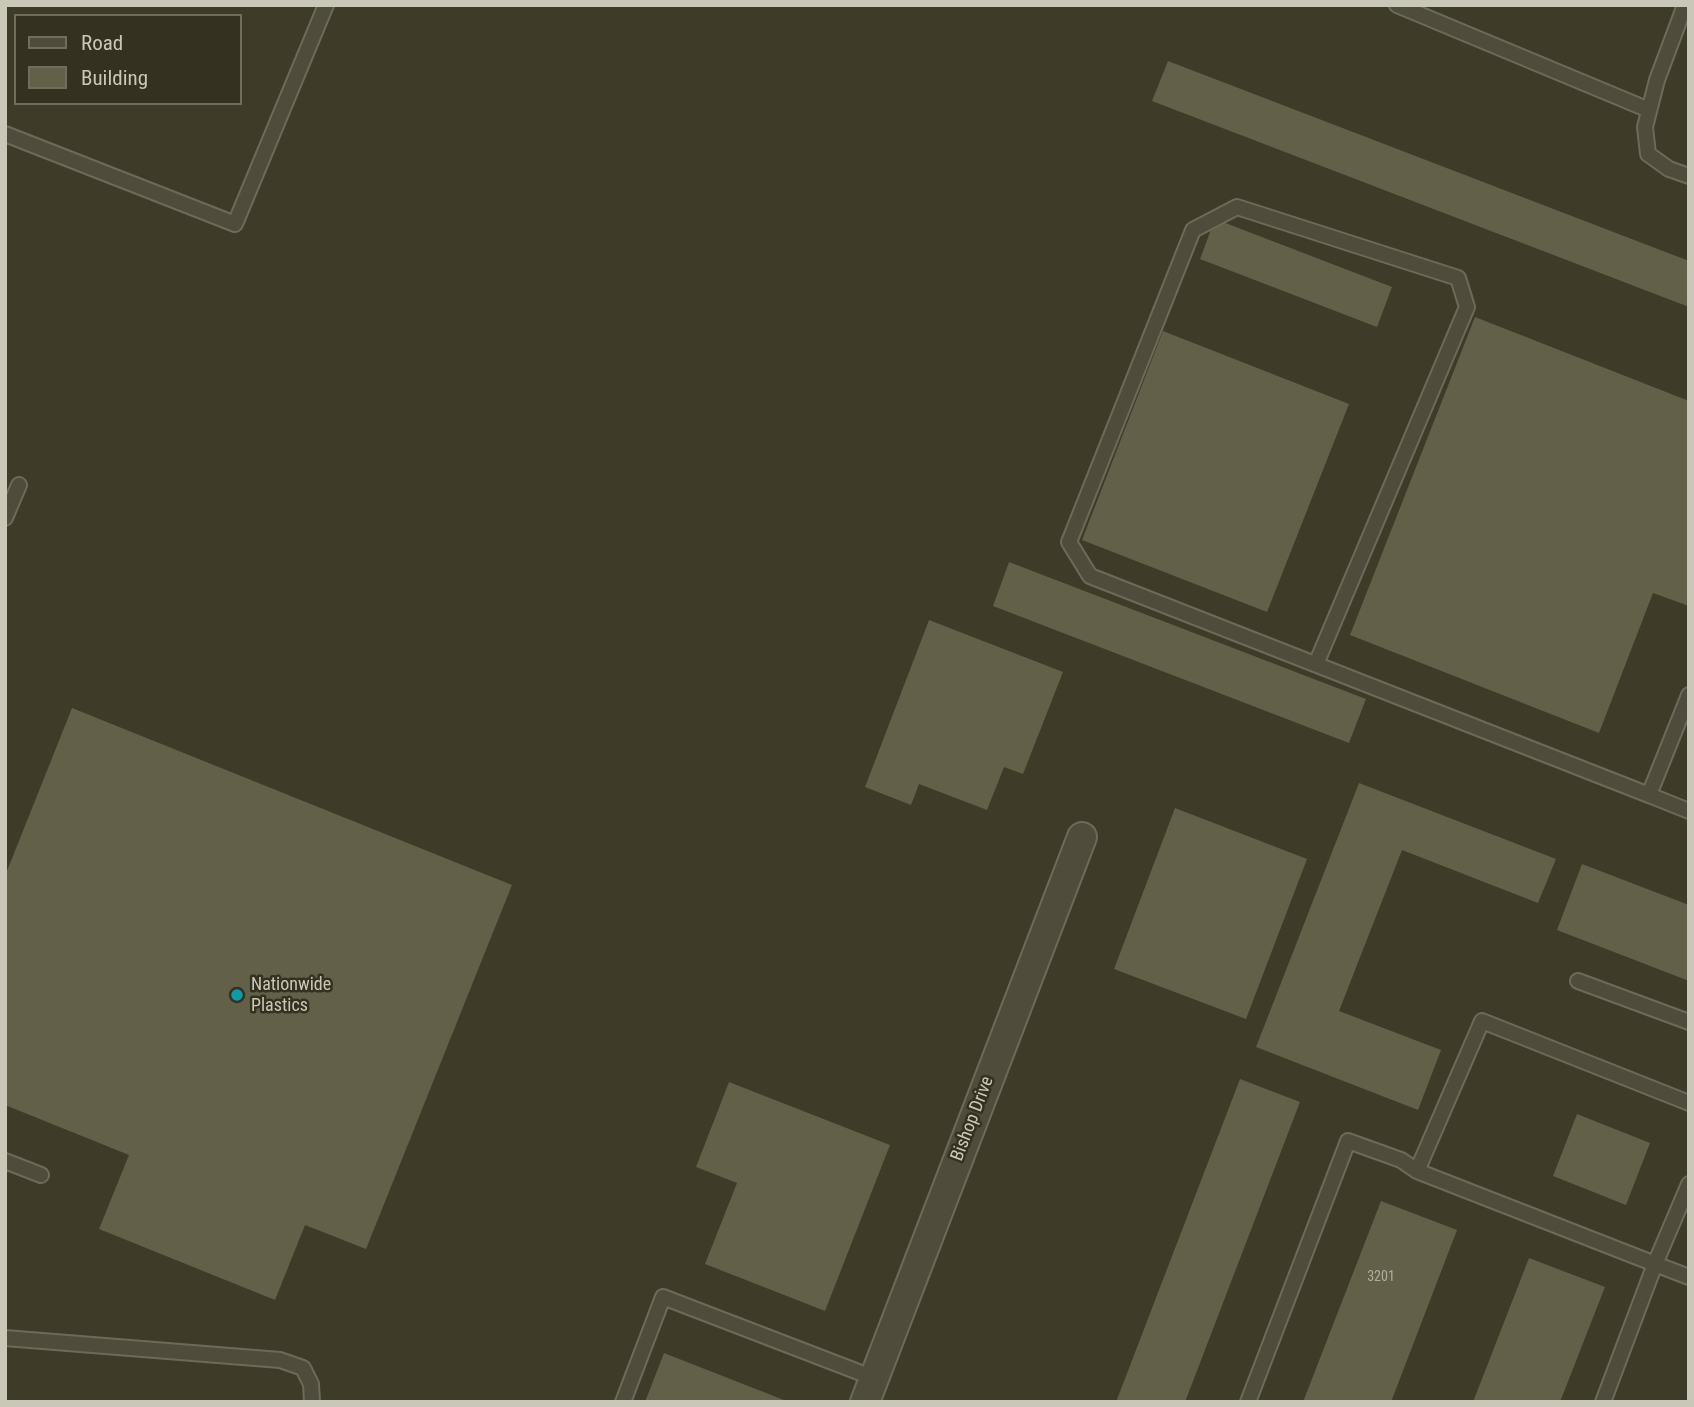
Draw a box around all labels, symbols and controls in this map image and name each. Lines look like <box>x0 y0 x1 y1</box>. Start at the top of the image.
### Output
legend <box>14 14 242 105</box>
text: Road <box>81 31 123 55</box>
text: Building <box>81 66 148 90</box>
place label: Nationwide Plastics <box>251 974 331 1016</box>
marker: Nationwide Plastics <box>229 987 245 1003</box>
street label: Bishop Drive <box>947 1074 999 1164</box>
house number: 3201 <box>1367 1269 1395 1285</box>

